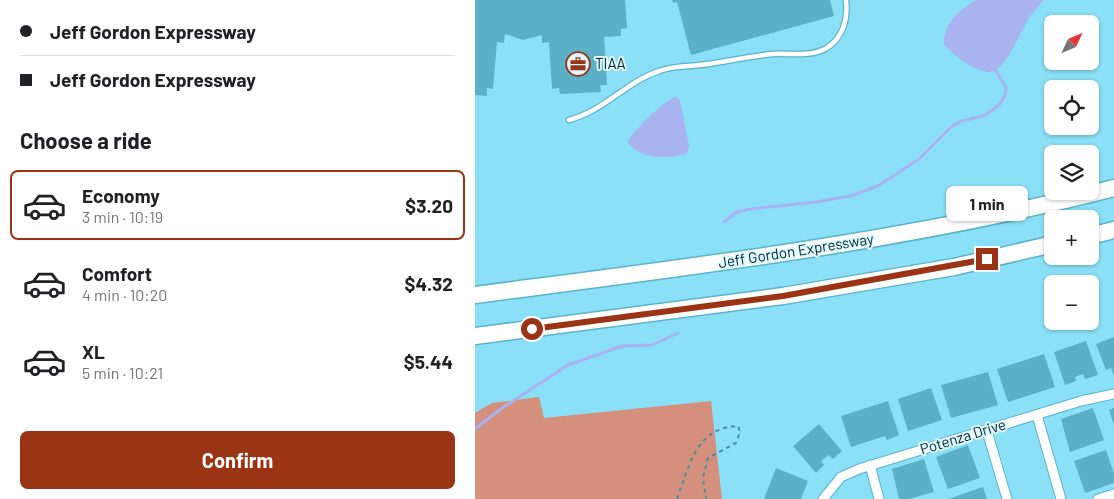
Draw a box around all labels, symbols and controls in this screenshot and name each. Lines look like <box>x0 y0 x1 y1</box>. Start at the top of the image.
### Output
north arrow <box>1044 15 1099 70</box>
map controls <box>1044 15 1099 330</box>
text: Jeff Gordon Expressway <box>50 20 256 43</box>
office icon: TIAA <box>565 51 591 77</box>
place label: TIAA <box>595 54 626 72</box>
text: Jeff Gordon Expressway <box>50 68 256 91</box>
button: locate <box>1044 80 1099 135</box>
text: Choose a ride <box>20 127 152 153</box>
button: layers <box>1044 145 1099 200</box>
icon: car <box>22 183 67 228</box>
text: Economy <box>82 184 160 207</box>
callout: 1 min <box>946 186 1028 222</box>
text: $3.20 <box>405 194 453 217</box>
text: 1 min <box>969 194 1005 213</box>
text: 3 min · 10:19 <box>82 207 163 226</box>
button: + <box>1044 210 1099 265</box>
street label: Jeff Gordon Expressway <box>717 229 875 271</box>
route end <box>976 248 998 270</box>
icon: car <box>22 261 67 306</box>
text: Comfort <box>82 262 152 285</box>
text: $4.32 <box>405 272 453 295</box>
button: − <box>1044 275 1099 330</box>
text: 4 min · 10:20 <box>82 285 167 304</box>
route start <box>521 318 543 340</box>
icon: car <box>22 339 67 384</box>
text: XL <box>82 340 105 363</box>
text: $5.44 <box>404 350 453 373</box>
text: 5 min · 10:21 <box>82 363 163 382</box>
street label: Potenza Drive <box>918 414 1008 458</box>
button: Confirm <box>20 431 455 489</box>

